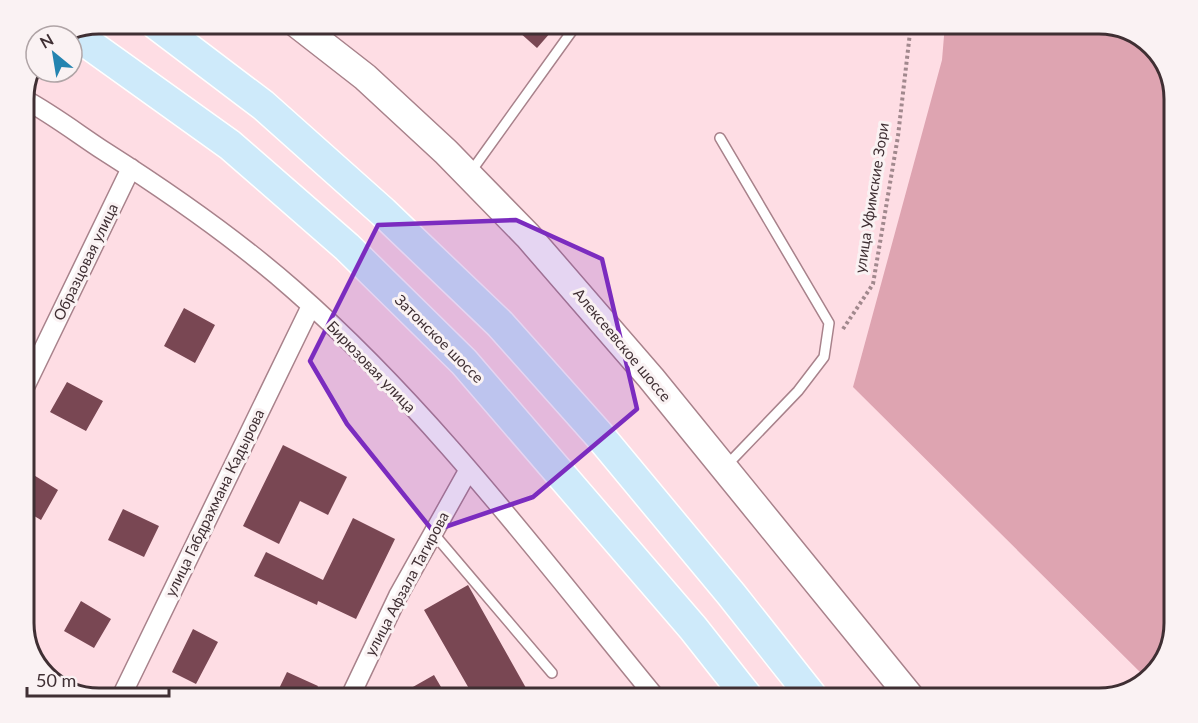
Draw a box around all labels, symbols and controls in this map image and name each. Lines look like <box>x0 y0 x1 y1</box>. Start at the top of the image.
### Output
north arrow <box>24 24 84 84</box>
text: N <box>36 29 56 52</box>
street label: улица Уфимские Зори <box>850 121 892 274</box>
street label: Образцовая улица <box>49 200 121 323</box>
street label: Алексеевское шоссе <box>570 284 675 405</box>
street label: Затонское шоссе <box>392 290 488 386</box>
street label: Бирюзовая улица <box>324 317 420 416</box>
street label: улица Габдрахмана Кадырова <box>161 406 267 599</box>
street label: улица Афзала Тагирова <box>360 508 452 659</box>
scale bar <box>27 660 170 698</box>
text: 50 m <box>36 669 76 691</box>

